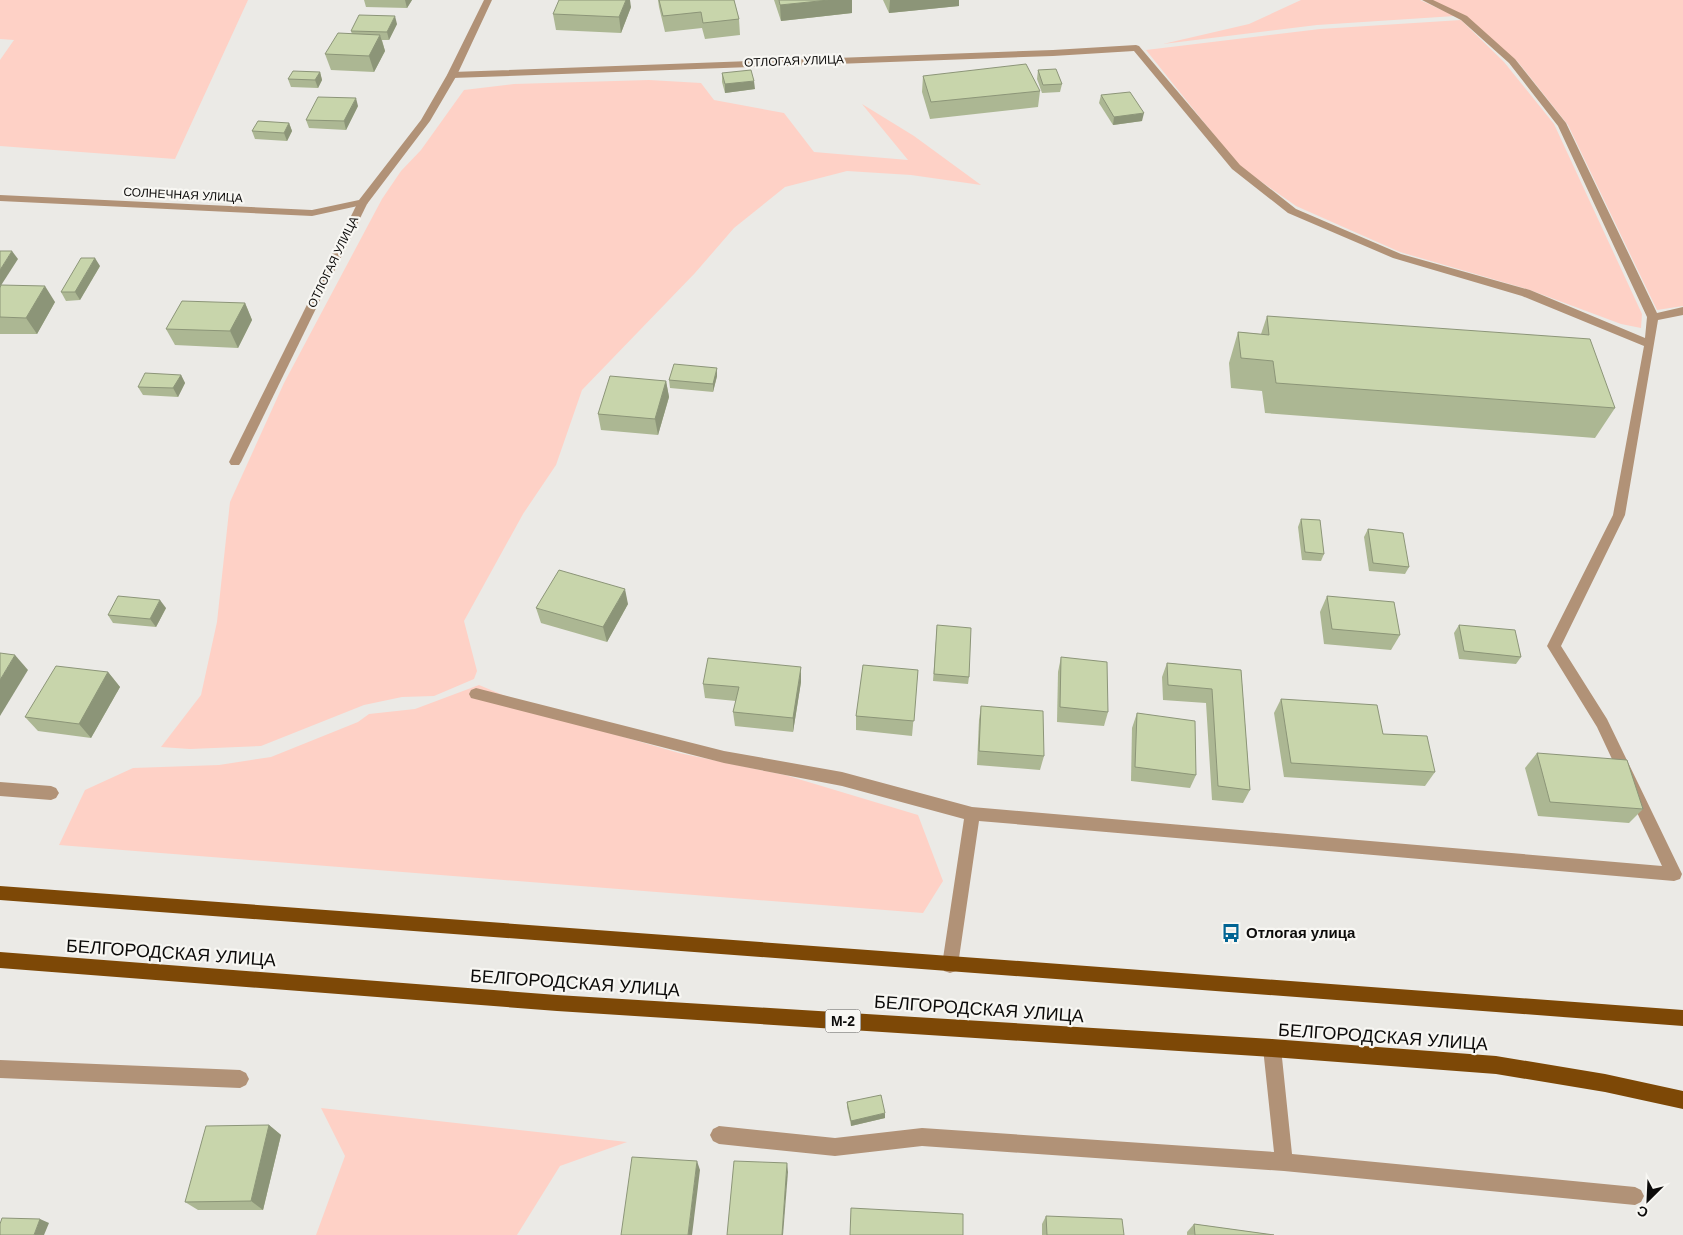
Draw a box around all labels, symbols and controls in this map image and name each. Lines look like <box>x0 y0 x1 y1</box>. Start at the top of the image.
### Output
street label: ОТЛОГАЯ УЛИЦА <box>744 52 844 70</box>
street label: СОЛНЕЧНАЯ УЛИЦА <box>123 185 243 205</box>
street label: ОТЛОГАЯ УЛИЦА <box>305 214 361 310</box>
bus stop icon: Отлогая улица <box>1220 922 1242 944</box>
place label: Отлогая улица <box>1246 924 1356 941</box>
street label: БЕЛГОРОДСКАЯ УЛИЦА <box>65 936 277 970</box>
street label: БЕЛГОРОДСКАЯ УЛИЦА <box>469 966 681 1000</box>
street label: БЕЛГОРОДСКАЯ УЛИЦА <box>873 992 1085 1026</box>
road number: М-2 <box>826 1009 860 1032</box>
street label: БЕЛГОРОДСКАЯ УЛИЦА <box>1277 1020 1489 1054</box>
north arrow <box>1623 1175 1673 1225</box>
text: С <box>1635 1203 1651 1221</box>

